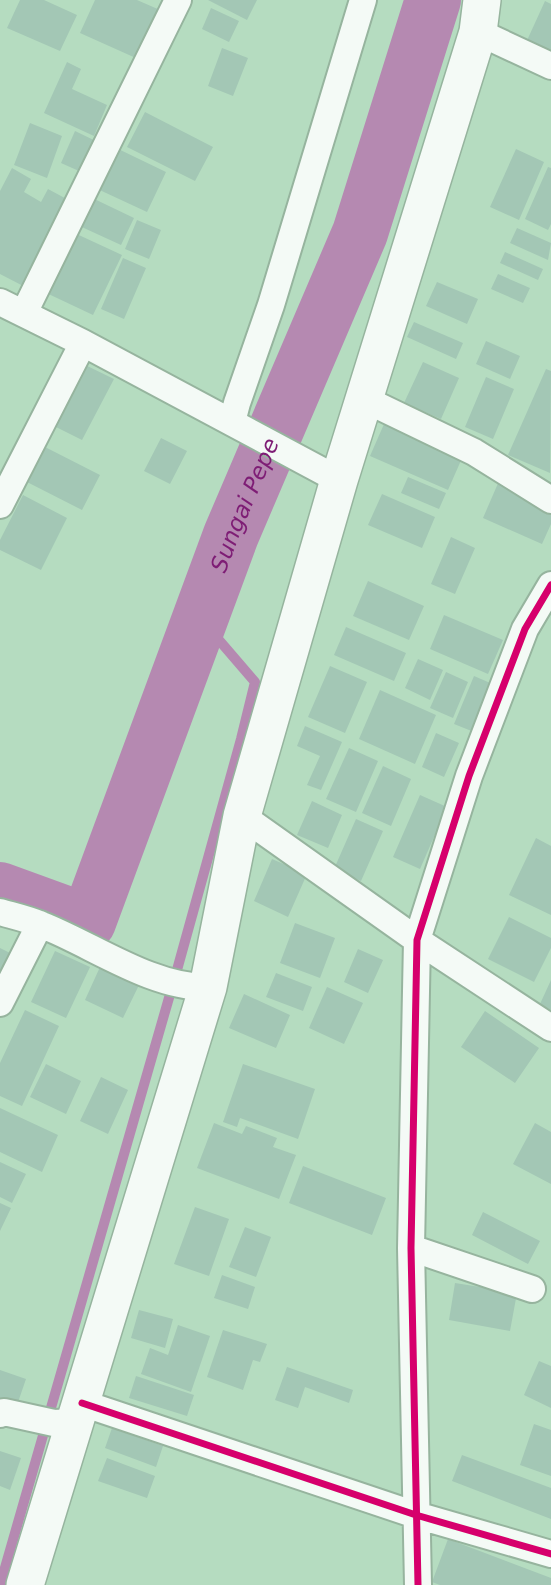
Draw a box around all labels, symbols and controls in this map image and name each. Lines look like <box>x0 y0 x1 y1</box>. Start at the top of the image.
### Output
water label: Sungai Pepe <box>205 434 284 576</box>

